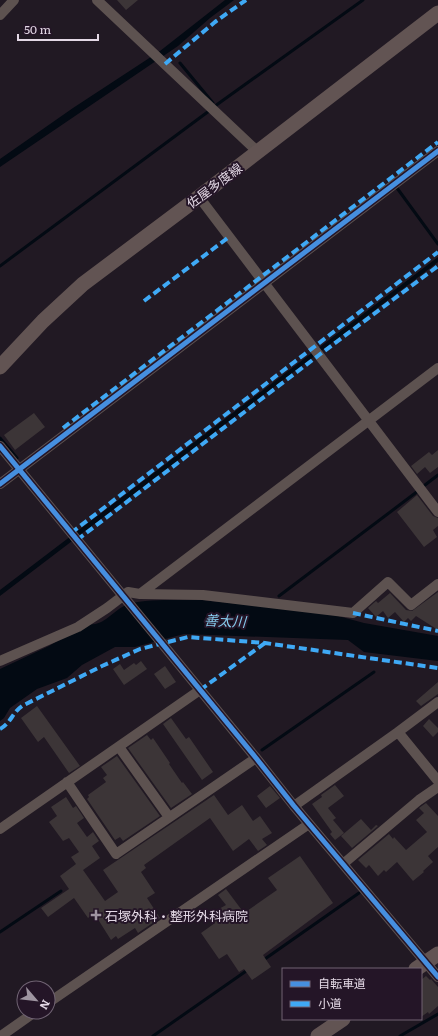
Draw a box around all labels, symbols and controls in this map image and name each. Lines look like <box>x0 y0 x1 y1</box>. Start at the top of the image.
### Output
scale bar <box>18 16 98 42</box>
text: 50 m <box>24 20 51 38</box>
street label: 佐屋多度線 <box>182 158 246 212</box>
water label: 善太川 <box>204 609 248 631</box>
place label: 石塚外科・整形外科病院 <box>105 906 248 925</box>
marker: 石塚外科・整形外科病院 <box>90 909 102 921</box>
legend <box>282 968 422 1020</box>
text: 自転車道 <box>318 974 366 992</box>
north arrow <box>16 980 56 1020</box>
text: 小道 <box>318 994 342 1012</box>
text: N <box>36 997 55 1013</box>

